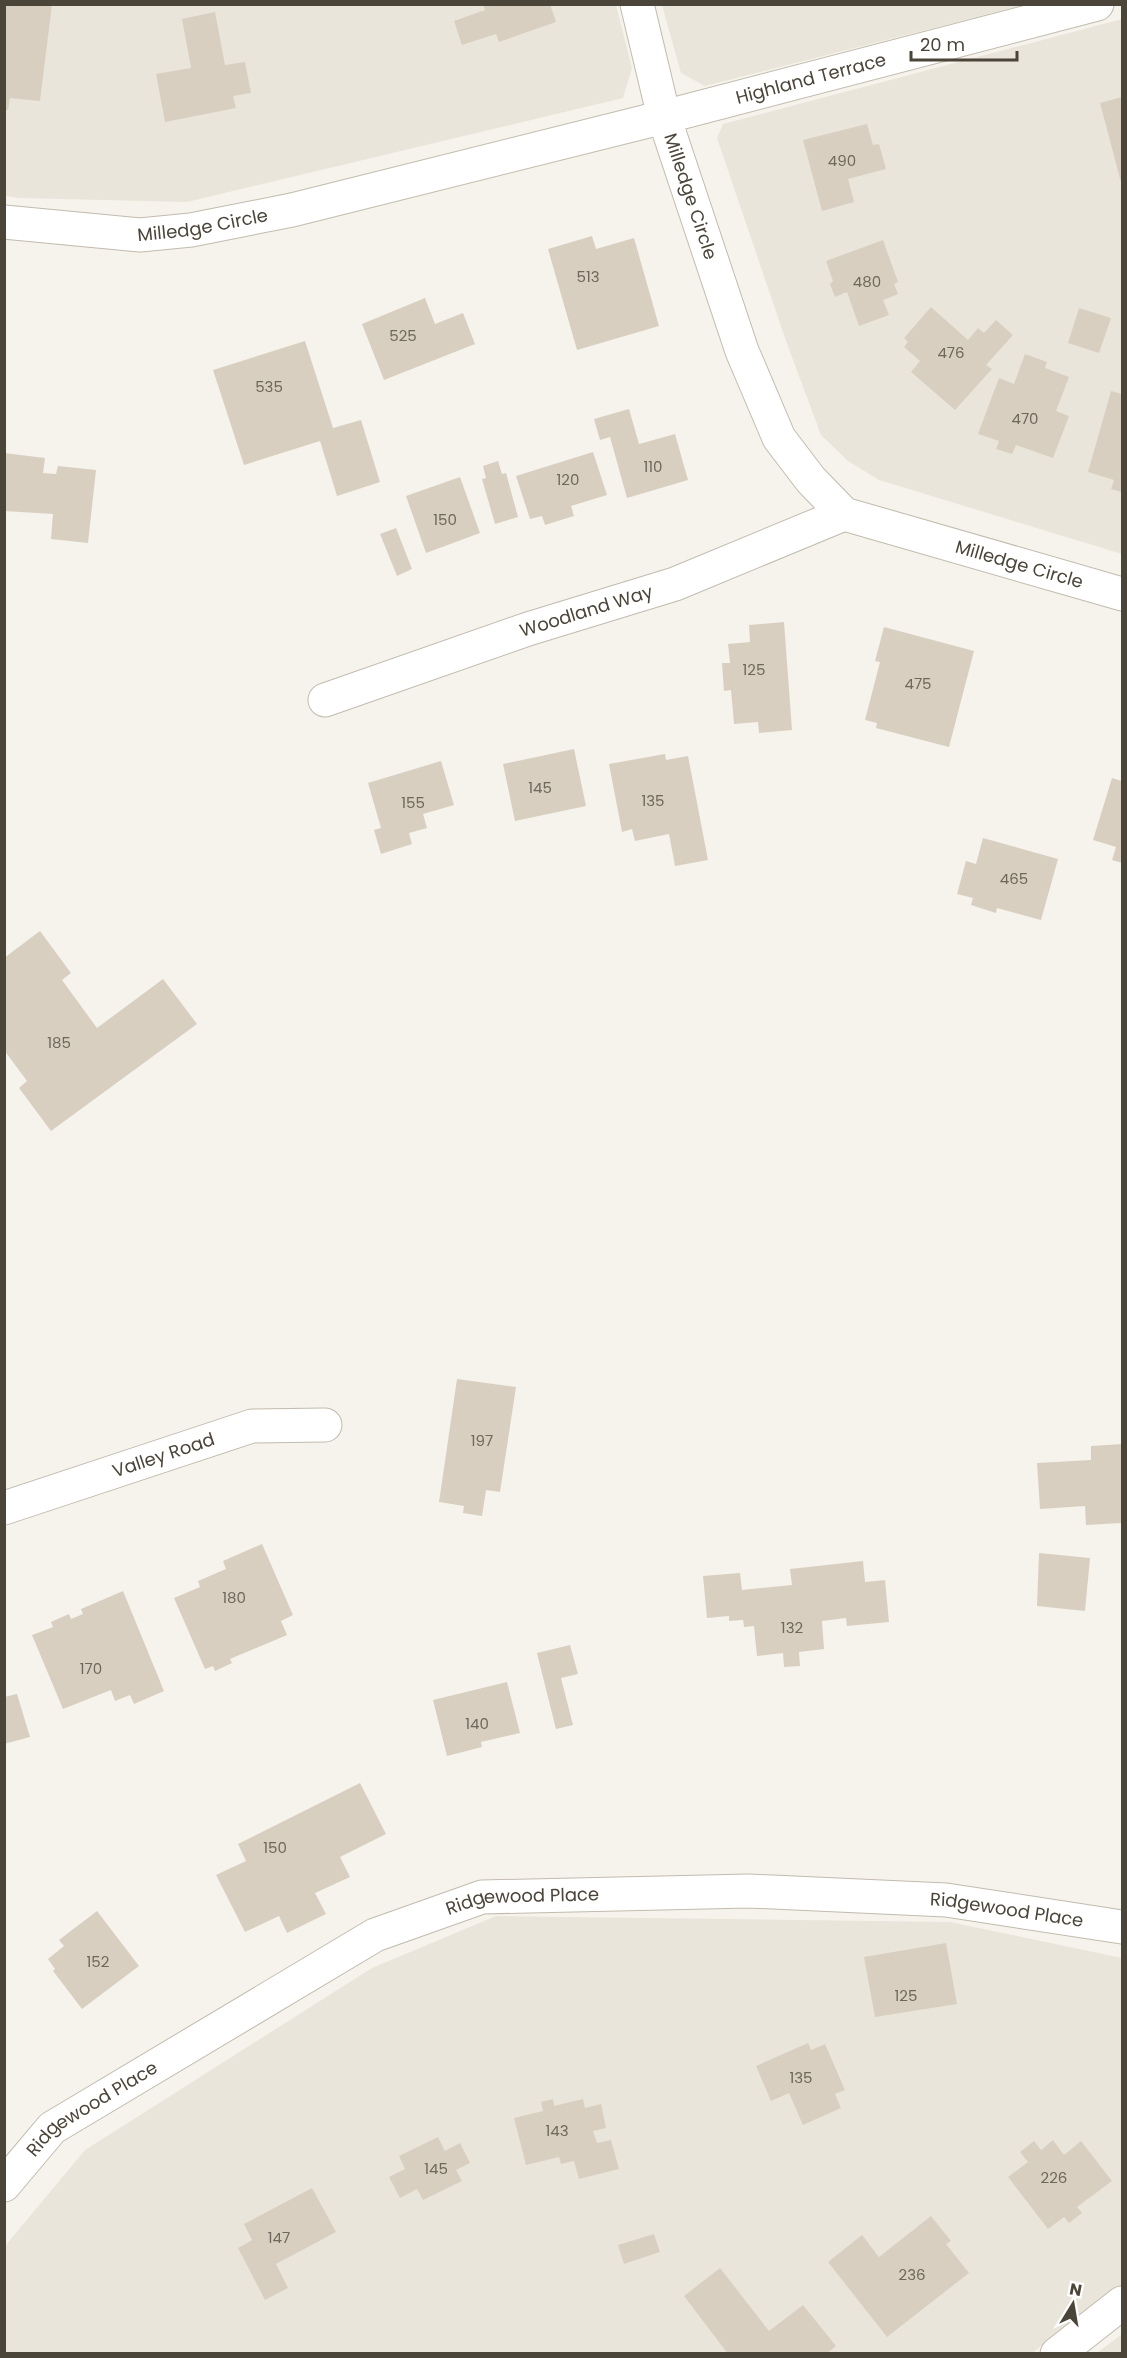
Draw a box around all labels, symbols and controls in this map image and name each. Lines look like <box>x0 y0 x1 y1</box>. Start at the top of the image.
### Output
scale bar <box>911 24 1018 62</box>
text: 20 m <box>920 32 965 57</box>
street label: Highland Terrace <box>733 47 889 110</box>
street label: Milledge Circle <box>658 130 724 263</box>
house number: 490 <box>828 150 856 171</box>
street label: Milledge Circle <box>136 202 270 247</box>
house number: 513 <box>576 266 600 287</box>
house number: 480 <box>853 271 881 292</box>
house number: 525 <box>389 325 417 346</box>
house number: 476 <box>937 342 965 363</box>
house number: 535 <box>255 376 283 397</box>
house number: 470 <box>1011 408 1039 429</box>
house number: 110 <box>643 456 663 477</box>
house number: 120 <box>557 469 579 490</box>
house number: 150 <box>433 509 457 530</box>
street label: Milledge Circle <box>953 534 1086 594</box>
street label: Woodland Way <box>517 579 656 643</box>
house number: 125 <box>743 659 765 680</box>
house number: 475 <box>904 673 932 694</box>
house number: 145 <box>528 777 552 798</box>
house number: 135 <box>641 790 665 811</box>
house number: 155 <box>401 792 425 813</box>
house number: 465 <box>1000 868 1028 889</box>
house number: 185 <box>47 1032 71 1053</box>
street label: Valley Road <box>109 1426 218 1483</box>
house number: 197 <box>471 1430 493 1451</box>
house number: 180 <box>222 1587 246 1608</box>
house number: 132 <box>781 1617 803 1638</box>
house number: 170 <box>80 1658 102 1679</box>
house number: 140 <box>465 1713 489 1734</box>
house number: 150 <box>263 1837 287 1858</box>
street label: Ridgewood Place <box>442 1881 599 1921</box>
street label: Ridgewood Place <box>929 1886 1085 1933</box>
house number: 152 <box>87 1951 109 1972</box>
house number: 125 <box>895 1985 917 2006</box>
street label: Ridgewood Place <box>20 2055 162 2162</box>
house number: 135 <box>789 2067 813 2088</box>
house number: 143 <box>545 2120 569 2141</box>
house number: 145 <box>424 2158 448 2179</box>
house number: 226 <box>1041 2167 1067 2188</box>
house number: 147 <box>268 2227 290 2248</box>
house number: 236 <box>899 2264 926 2285</box>
north arrow <box>1043 2274 1103 2334</box>
text: N <box>1068 2277 1084 2302</box>

